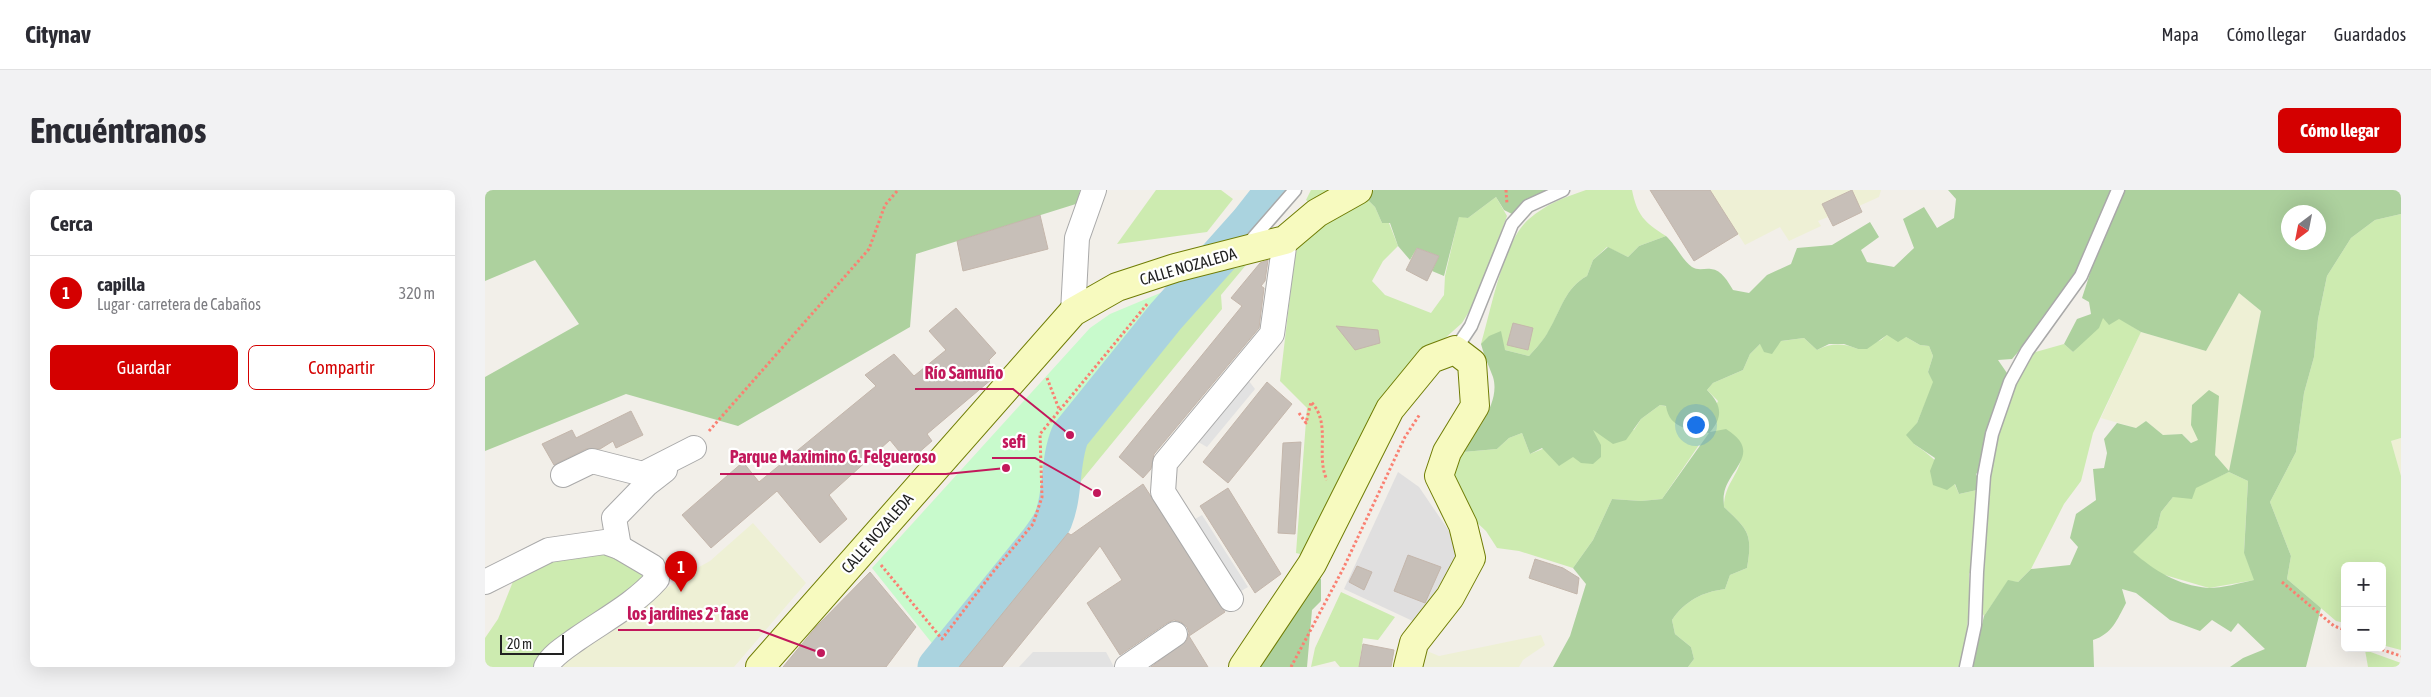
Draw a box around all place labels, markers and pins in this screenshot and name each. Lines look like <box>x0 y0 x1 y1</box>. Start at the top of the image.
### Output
callout: Río Samuño <box>915 356 1013 389</box>
callout: sefi <box>992 425 1035 458</box>
callout: Parque Maximino G. Felgueroso <box>720 441 946 474</box>
pin: 1 <box>665 551 697 592</box>
callout: los jardines 2ª fase <box>618 597 759 630</box>

